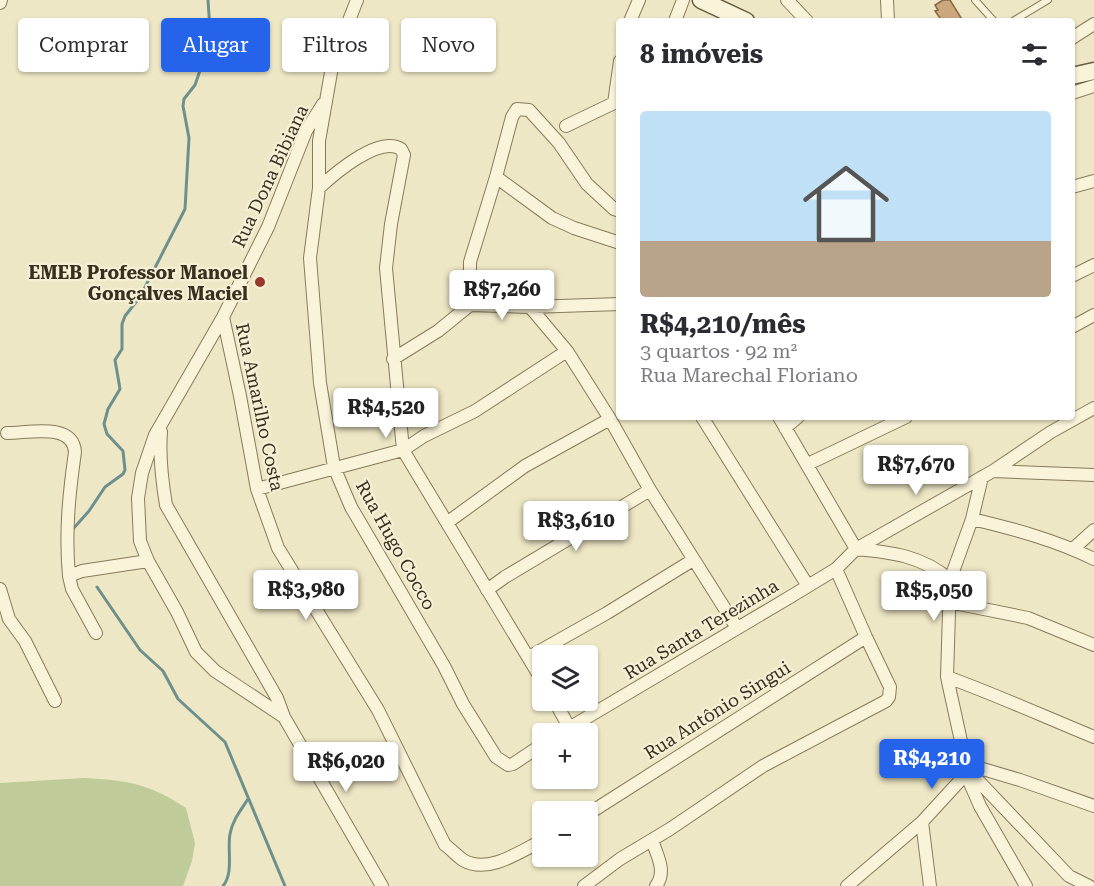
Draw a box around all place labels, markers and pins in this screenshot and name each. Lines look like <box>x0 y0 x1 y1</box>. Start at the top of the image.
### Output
place label: EMEB Professor Manoel Gonçalves Maciel <box>29 262 248 304</box>
pin: R$7,260 <box>447 270 557 321</box>
marker: EMEB Professor Manoel Gonçalves Maciel <box>253 275 267 289</box>
pin: R$4,520 <box>331 388 441 439</box>
pin: R$7,670 <box>861 445 971 496</box>
pin: R$3,610 <box>521 501 631 552</box>
pin: R$3,980 <box>251 570 361 621</box>
pin: R$5,050 <box>879 571 989 622</box>
pin: R$4,210 <box>877 739 987 790</box>
pin: R$6,020 <box>291 742 401 793</box>

